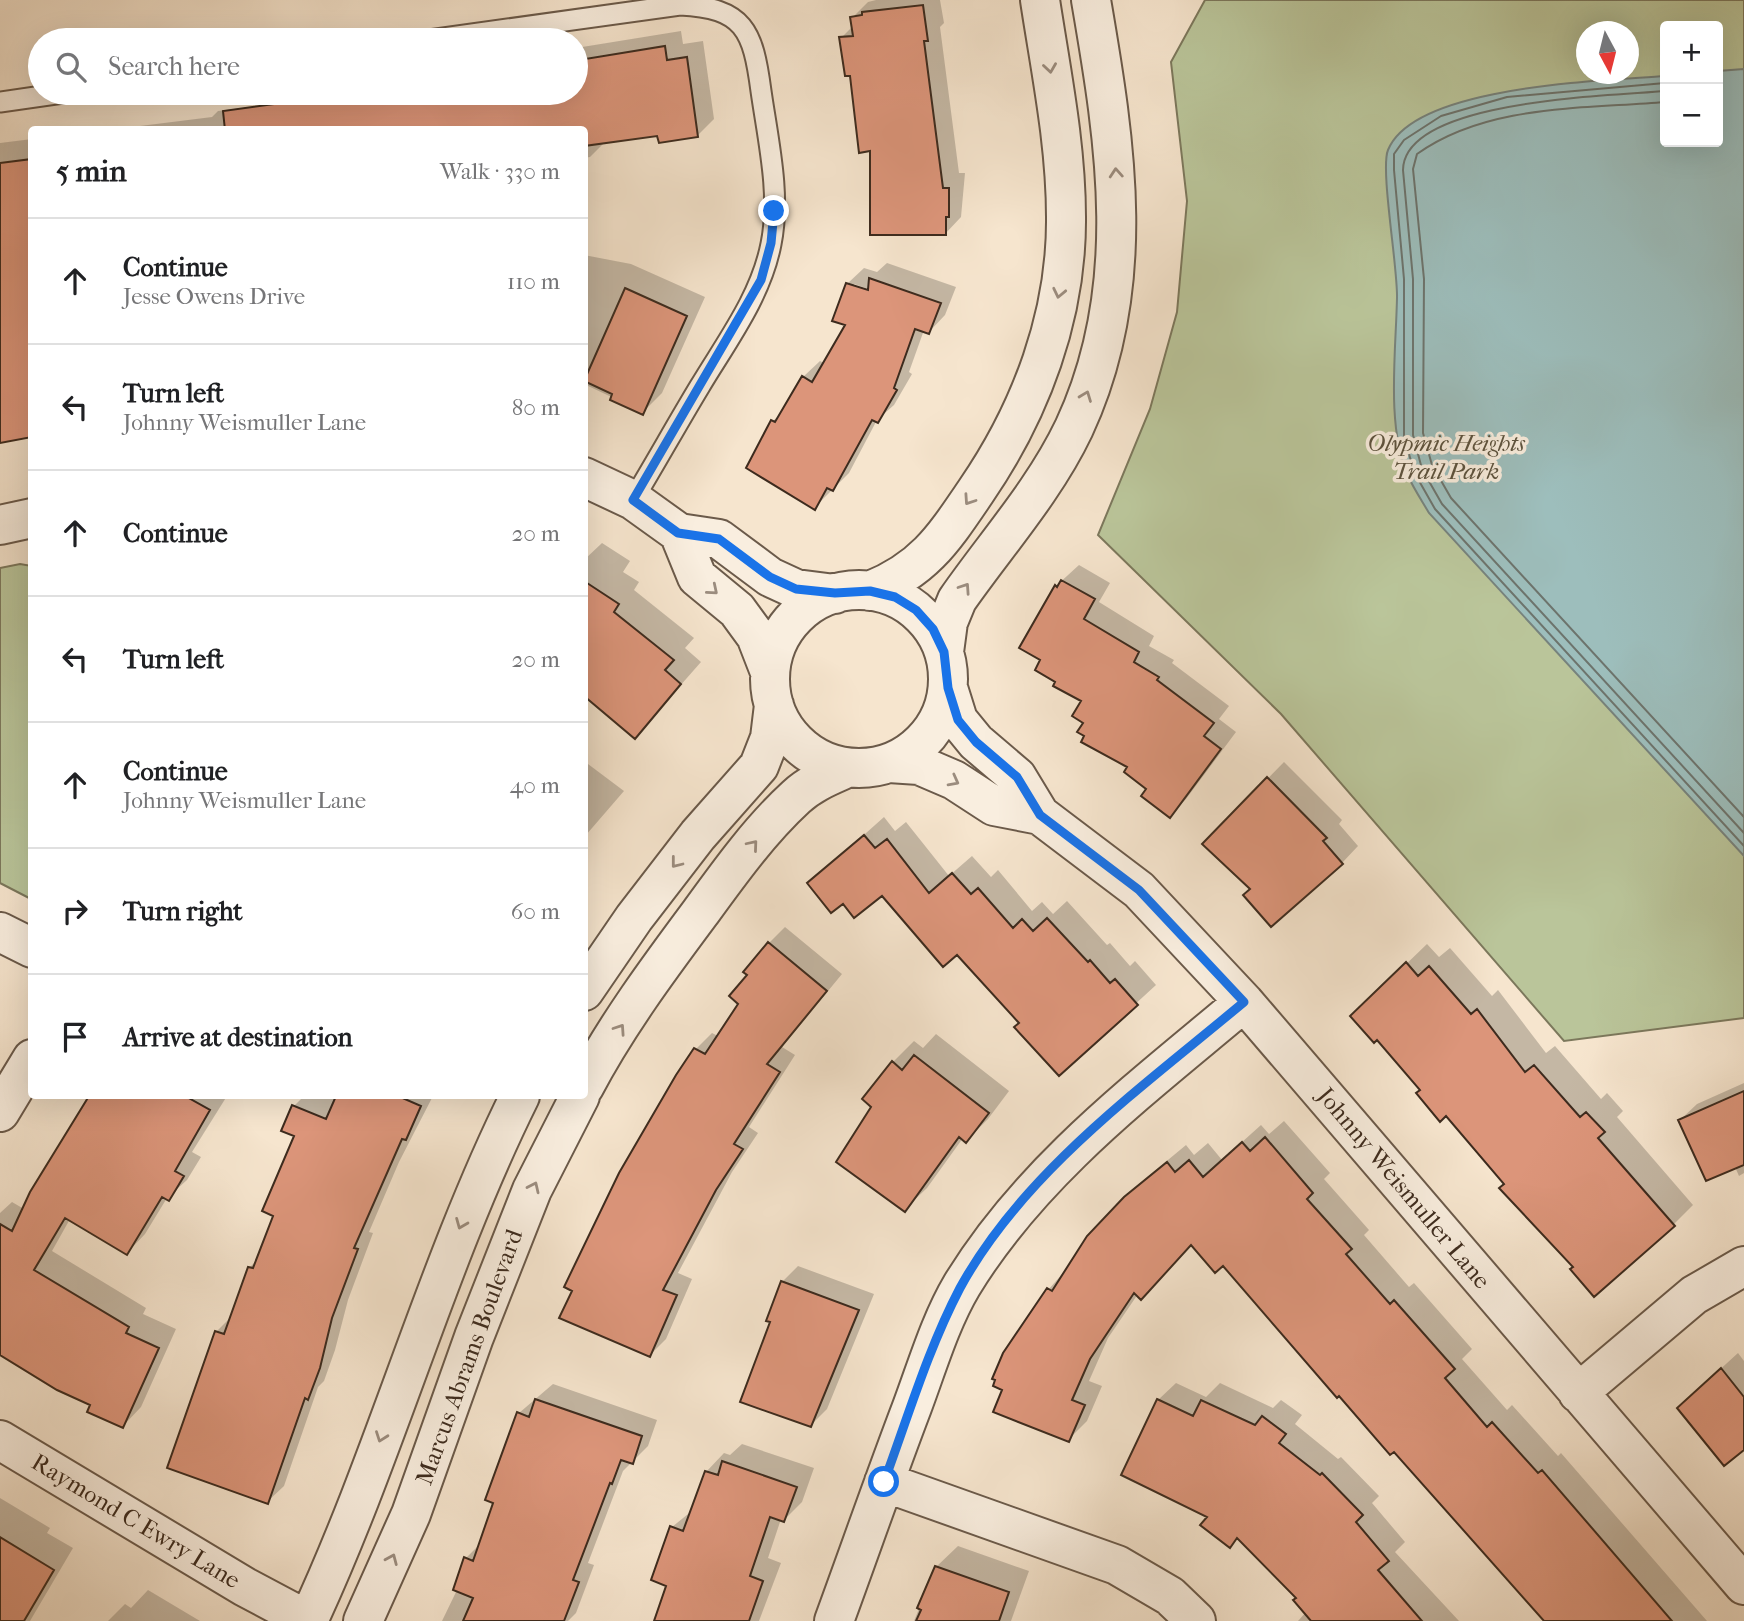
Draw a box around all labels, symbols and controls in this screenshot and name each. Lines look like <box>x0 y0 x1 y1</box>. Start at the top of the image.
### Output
north arrow <box>1576 21 1639 84</box>
map controls <box>1660 21 1723 147</box>
button: + <box>1660 21 1723 84</box>
search box <box>28 28 588 105</box>
icon: search <box>52 48 90 86</box>
text: Search here <box>108 51 240 82</box>
one-way arrow <box>1042 62 1057 73</box>
button: − <box>1660 84 1723 147</box>
text: 5 min <box>56 154 127 189</box>
text: Walk · 330 m <box>440 158 560 185</box>
one-way arrow <box>1109 167 1124 178</box>
route end <box>758 195 789 226</box>
text: Continue <box>123 252 228 283</box>
icon: ahead <box>56 262 94 300</box>
text: 110 m <box>507 268 560 295</box>
text: Jesse Owens Drive <box>123 283 305 310</box>
one-way arrow <box>1052 287 1067 299</box>
text: Turn left <box>123 378 224 409</box>
icon: left <box>56 388 94 426</box>
one-way arrow <box>1077 391 1091 403</box>
text: 80 m <box>512 394 560 421</box>
text: Johnny Weismuller Lane <box>123 409 366 436</box>
park label: Olypmic Heights Trail Park <box>1367 429 1526 485</box>
one-way arrow <box>965 492 977 505</box>
icon: ahead <box>56 514 94 552</box>
text: Continue <box>123 518 228 549</box>
text: 20 m <box>511 520 560 547</box>
one-way arrow <box>704 582 717 594</box>
one-way arrow <box>957 583 969 596</box>
icon: left <box>56 640 94 678</box>
text: Turn left <box>123 644 224 675</box>
text: 20 m <box>511 646 560 673</box>
text: Continue <box>123 756 228 787</box>
icon: ahead <box>56 766 94 804</box>
text: 40 m <box>510 772 560 799</box>
one-way arrow <box>947 773 959 786</box>
text: Johnny Weismuller Lane <box>123 787 366 814</box>
one-way arrow <box>745 840 757 853</box>
one-way arrow <box>672 855 685 868</box>
icon: right <box>56 892 94 930</box>
text: Turn right <box>123 896 243 927</box>
text: 60 m <box>511 898 560 925</box>
icon: arrive <box>56 1018 94 1056</box>
text: Arrive at destination <box>123 1022 353 1053</box>
one-way arrow <box>611 1024 624 1037</box>
street label: Johnny Weismuller Lane <box>1310 1080 1496 1294</box>
one-way arrow <box>526 1182 540 1194</box>
one-way arrow <box>455 1217 469 1229</box>
street label: Marcus Abrams Boulevard <box>410 1225 529 1488</box>
one-way arrow <box>376 1431 390 1443</box>
street label: Raymond C Ewry Lane <box>27 1448 245 1594</box>
route start <box>868 1466 899 1497</box>
one-way arrow <box>384 1554 398 1567</box>

